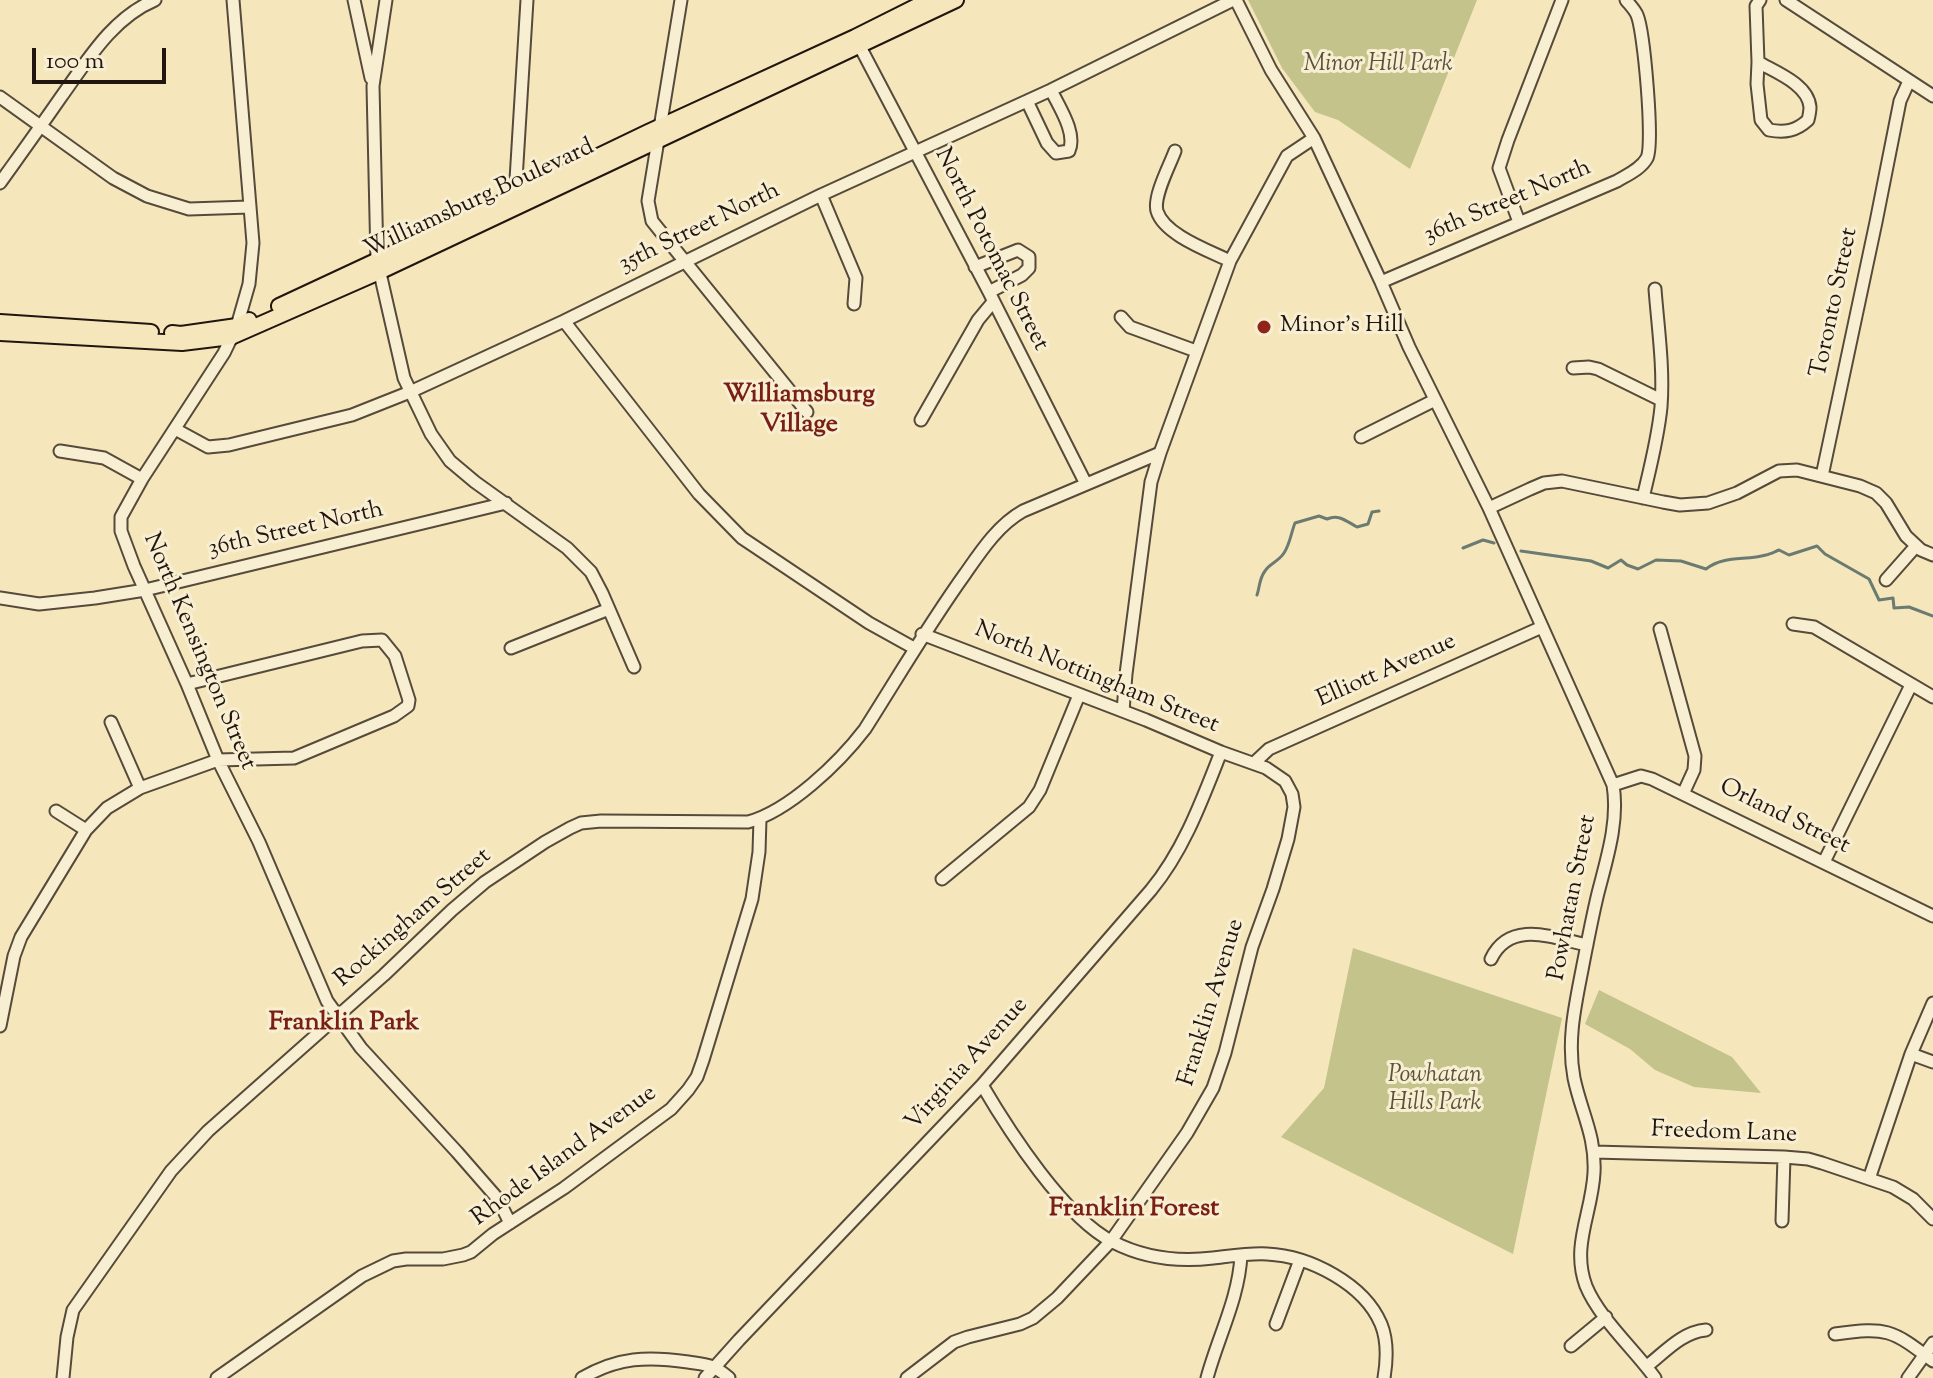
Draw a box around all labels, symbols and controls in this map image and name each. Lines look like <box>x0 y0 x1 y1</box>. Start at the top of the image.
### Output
scale bar <box>36 32 170 82</box>
text: 100 m <box>46 45 104 79</box>
park label: Minor Hill Park <box>1303 52 1453 80</box>
street label: Williamsburg Boulevard <box>360 134 600 266</box>
street label: North Potomac Street <box>926 144 1054 356</box>
street label: 36th Street North <box>1420 155 1596 251</box>
street label: 35th Street North <box>615 178 785 280</box>
street label: Toronto Street <box>1806 225 1866 381</box>
place label: Minor's Hill <box>1280 313 1404 341</box>
marker: Minor's Hill <box>1255 318 1273 336</box>
district label: Williamsburg Village <box>723 381 875 442</box>
street label: 36th Street North <box>206 497 386 565</box>
street label: North Kensington Street <box>135 529 261 775</box>
street label: North Nottingham Street <box>970 617 1222 741</box>
street label: Elliott Avenue <box>1313 628 1461 716</box>
street label: Orland Street <box>1714 774 1854 862</box>
street label: Powhatan Street <box>1544 813 1604 983</box>
street label: Rockingham Street <box>330 843 498 995</box>
street label: Franklin Avenue <box>1174 916 1252 1090</box>
street label: Virginia Avenue <box>901 992 1035 1138</box>
district label: Franklin Park <box>269 1009 419 1041</box>
park label: Powhatan Hills Park <box>1388 1063 1482 1119</box>
street label: Rhode Island Avenue <box>467 1080 663 1234</box>
street label: Freedom Lane <box>1650 1117 1798 1151</box>
district label: Franklin Forest <box>1049 1195 1219 1227</box>

